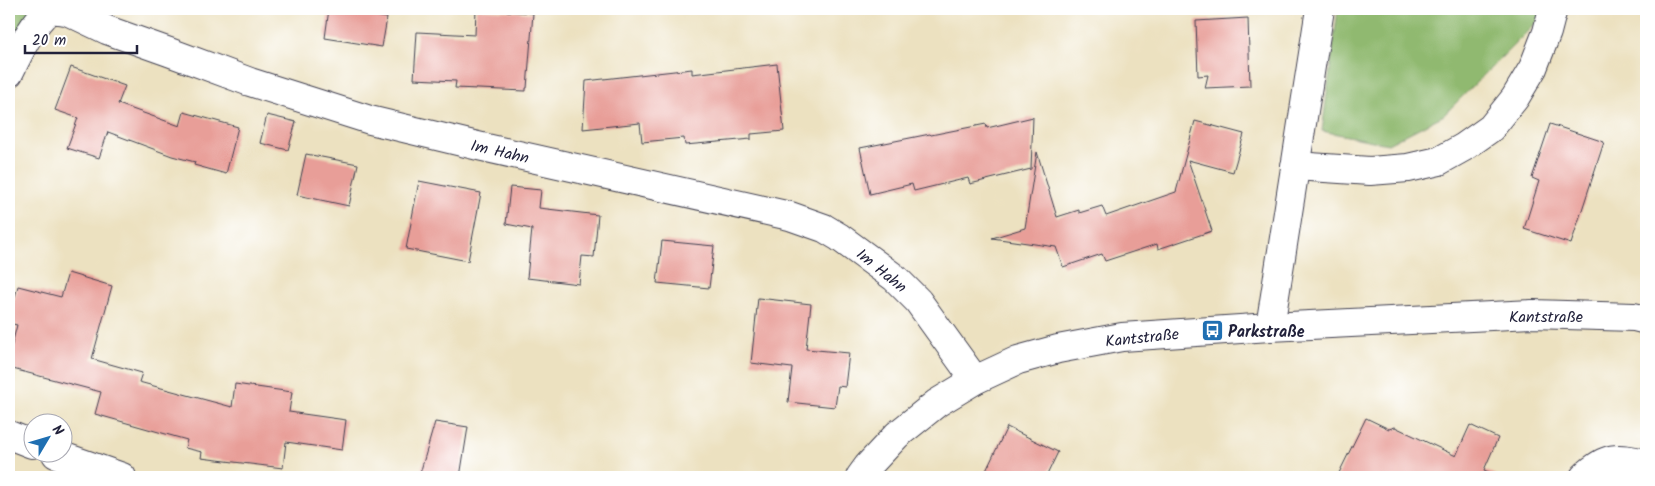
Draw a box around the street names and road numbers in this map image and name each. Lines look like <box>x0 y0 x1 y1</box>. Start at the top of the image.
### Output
street label: Im Hahn <box>468 134 531 171</box>
street label: Im Hahn <box>850 243 912 300</box>
street label: Kantstraße <box>1509 305 1583 330</box>
street label: Kantstraße <box>1104 322 1180 355</box>

